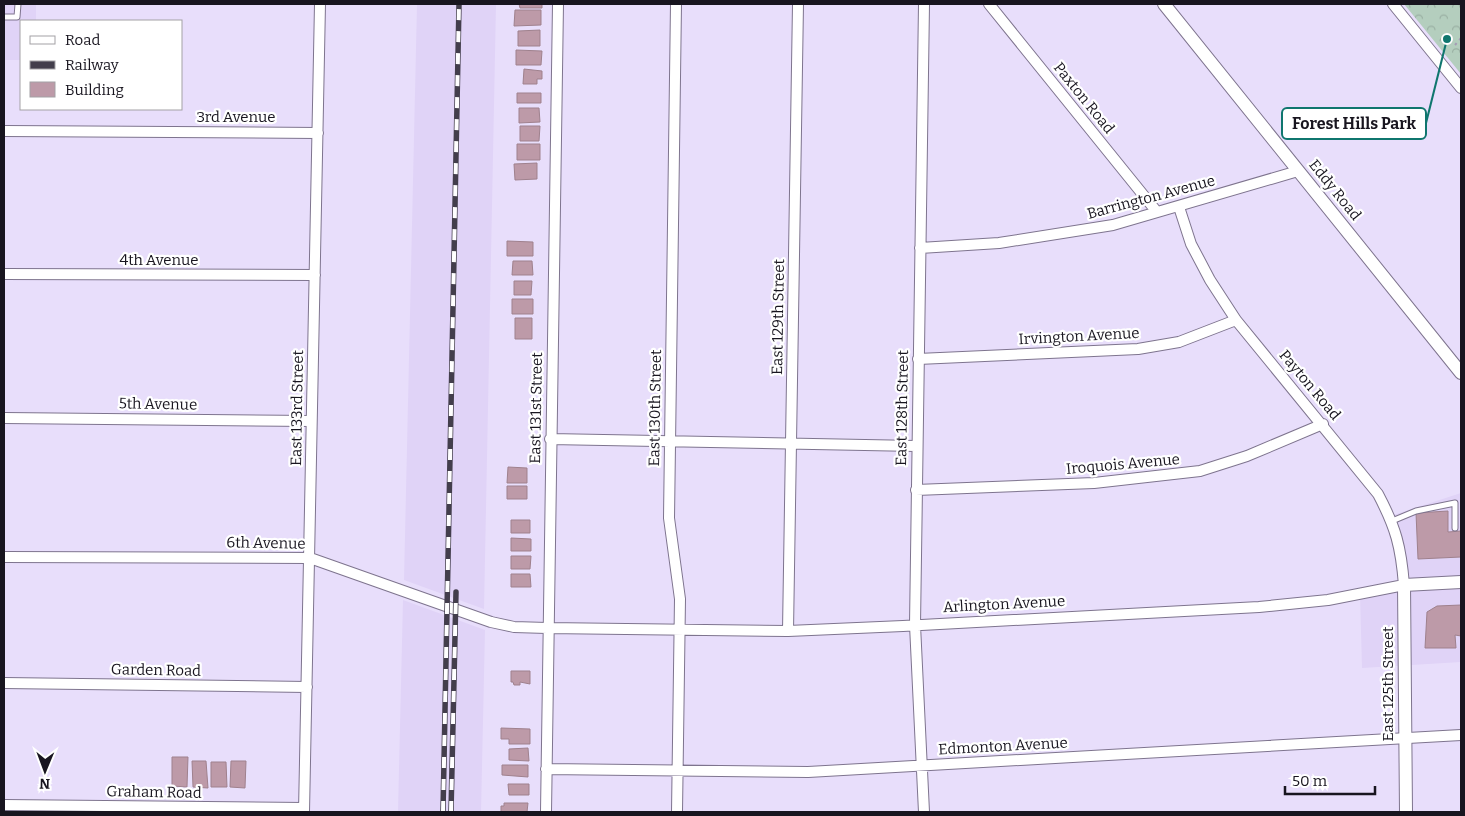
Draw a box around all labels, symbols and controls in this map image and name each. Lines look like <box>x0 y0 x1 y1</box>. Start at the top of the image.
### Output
legend <box>20 20 182 110</box>
text: Road <box>65 31 100 49</box>
text: Railway <box>65 56 119 74</box>
street label: Paxton Road <box>1050 59 1118 137</box>
text: Building <box>65 81 124 99</box>
street label: 3rd Avenue <box>196 108 276 126</box>
callout: Forest Hills Park <box>1282 108 1426 139</box>
text: Forest Hills Park <box>1292 114 1417 133</box>
street label: Eddy Road <box>1305 156 1365 224</box>
street label: Barrington Avenue <box>1085 171 1217 223</box>
street label: 4th Avenue <box>119 251 199 269</box>
street label: East 129th Street <box>768 258 788 375</box>
street label: Irvington Avenue <box>1018 324 1140 348</box>
street label: Payton Road <box>1275 346 1345 424</box>
street label: East 133rd Street <box>287 349 307 466</box>
street label: East 130th Street <box>645 349 665 467</box>
street label: East 128th Street <box>892 349 912 466</box>
street label: East 131st Street <box>526 352 546 464</box>
street label: 5th Avenue <box>119 394 197 414</box>
street label: Iroquois Avenue <box>1065 450 1181 478</box>
street label: 6th Avenue <box>226 533 306 553</box>
street label: Arlington Avenue <box>942 592 1066 616</box>
street label: East 125th Street <box>1379 626 1397 742</box>
street label: Garden Road <box>111 660 201 680</box>
street label: Edmonton Avenue <box>938 734 1068 758</box>
north arrow <box>20 746 70 796</box>
scale bar <box>1285 764 1375 796</box>
text: 50 m <box>1292 772 1328 790</box>
text: N <box>39 775 50 792</box>
street label: Graham Road <box>106 782 202 802</box>

